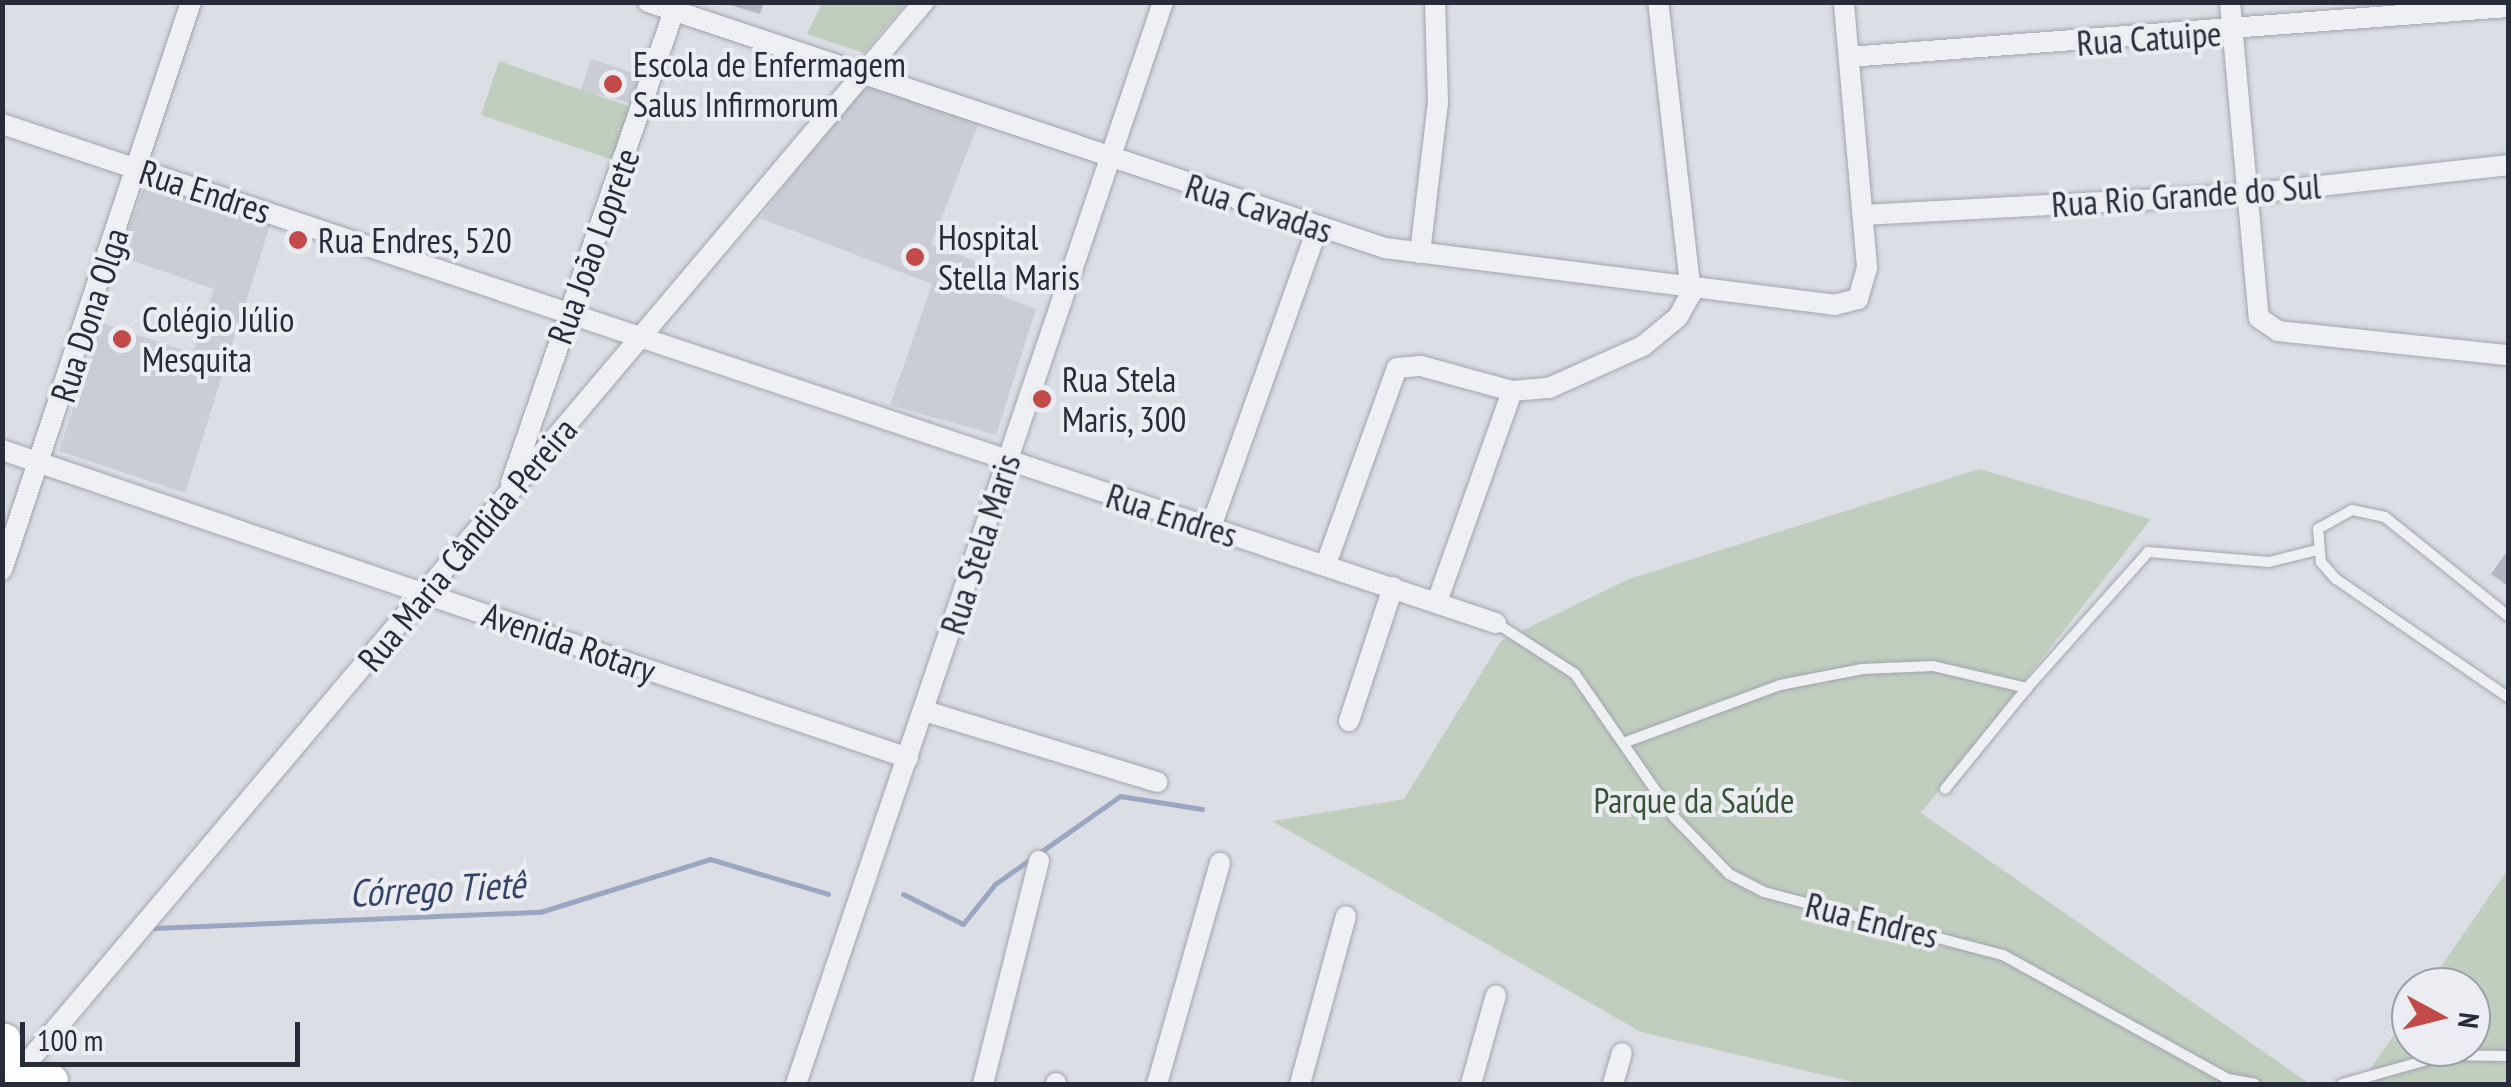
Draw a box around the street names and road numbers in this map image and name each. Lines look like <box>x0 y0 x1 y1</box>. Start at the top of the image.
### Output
street label: Rua Catuipe <box>2075 12 2223 64</box>
street label: Rua João Loprete <box>538 143 648 349</box>
street label: Rua Endres <box>134 150 276 232</box>
street label: Rua Cavadas <box>1180 165 1338 251</box>
street label: Rua Rio Grande do Sul <box>2050 165 2322 225</box>
street label: Rua Dona Olga <box>41 223 137 407</box>
street label: Rua Maria Cândida Pereira <box>349 409 585 679</box>
street label: Rua Stela Maris <box>931 449 1029 639</box>
street label: Rua Endres <box>1101 474 1243 556</box>
street label: Avenida Rotary <box>477 593 661 691</box>
street label: Rua Endres <box>1802 883 1942 957</box>

